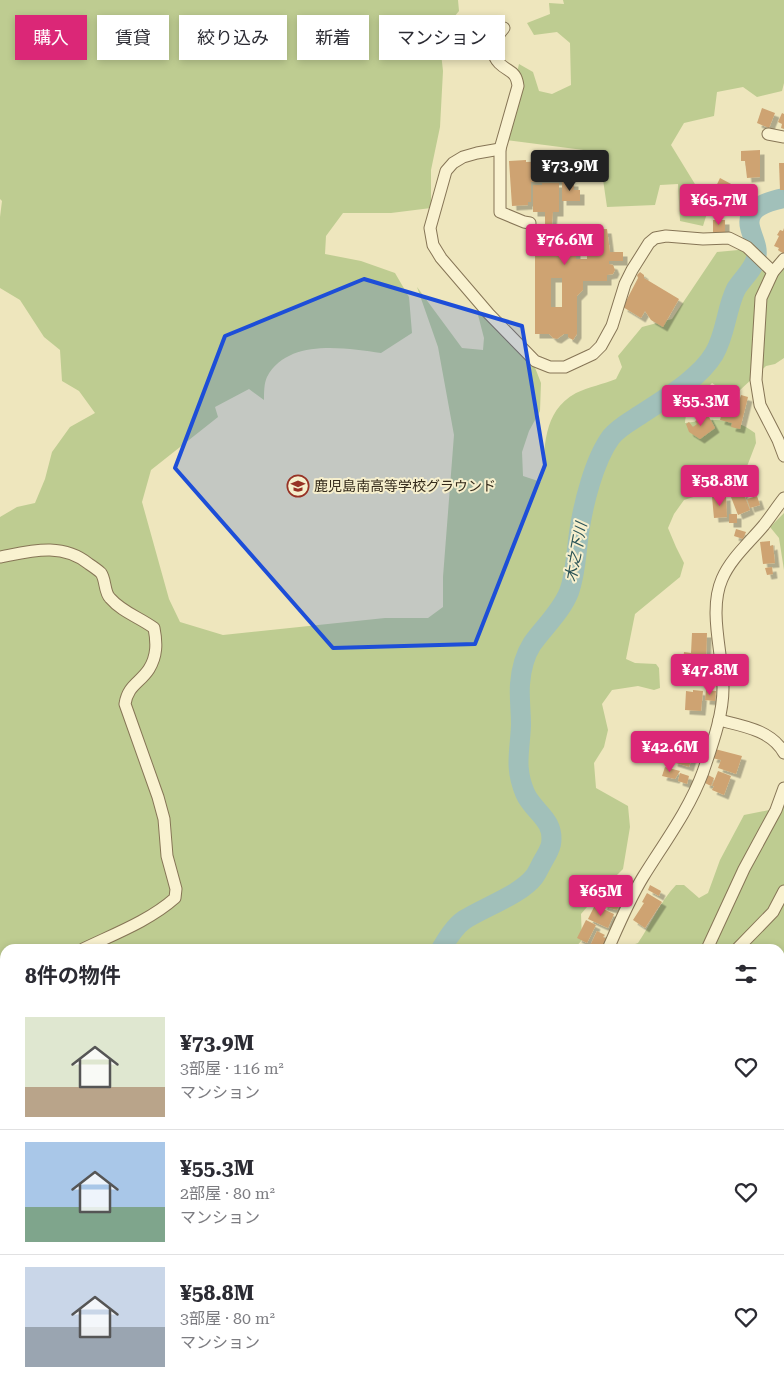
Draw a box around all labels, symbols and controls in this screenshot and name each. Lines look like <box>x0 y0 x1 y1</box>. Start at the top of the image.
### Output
chip: 購入 <box>15 15 87 60</box>
chip: 賃貸 <box>97 15 169 60</box>
chip: 絞り込み <box>179 15 287 60</box>
chip: 新着 <box>297 15 369 60</box>
chip: マンション <box>379 15 505 60</box>
pin: ¥73.9M <box>529 150 611 192</box>
text: ¥73.9M <box>542 156 598 175</box>
pin: ¥65.7M <box>678 184 760 226</box>
text: ¥65.7M <box>691 190 747 209</box>
pin: ¥76.6M <box>524 224 606 266</box>
text: ¥76.6M <box>537 230 593 249</box>
pin: ¥55.3M <box>660 384 742 427</box>
text: ¥55.3M <box>673 391 729 410</box>
pin: ¥58.8M <box>679 464 761 507</box>
text: ¥58.8M <box>692 471 748 490</box>
school or university icon: 鹿児島南高等学校グラウンド <box>286 474 310 498</box>
place label: 鹿児島南高等学校グラウンド <box>314 478 496 494</box>
water label: 木之下川 <box>561 519 591 583</box>
pin: ¥47.8M <box>669 654 751 696</box>
text: ¥47.8M <box>682 660 738 679</box>
pin: ¥42.6M <box>629 730 711 773</box>
text: ¥42.6M <box>642 737 698 756</box>
pin: ¥65M <box>571 874 631 917</box>
text: ¥65M <box>580 881 622 900</box>
icon: filters <box>732 960 760 988</box>
text: 8件の物件 <box>25 964 121 988</box>
text: ¥73.9M <box>180 1031 254 1055</box>
icon: home <box>65 1037 125 1097</box>
icon: heart <box>732 1053 760 1081</box>
text: 3部屋 · 116 m² <box>180 1059 284 1078</box>
text: マンション <box>180 1083 260 1102</box>
text: ¥55.3M <box>180 1156 254 1180</box>
icon: home <box>65 1162 125 1222</box>
icon: heart <box>732 1178 760 1206</box>
text: 2部屋 · 80 m² <box>180 1184 275 1203</box>
text: マンション <box>180 1208 260 1227</box>
text: ¥58.8M <box>180 1281 254 1305</box>
icon: home <box>65 1287 125 1347</box>
icon: heart <box>732 1303 760 1331</box>
text: 3部屋 · 80 m² <box>180 1309 275 1328</box>
text: マンション <box>180 1333 260 1352</box>

